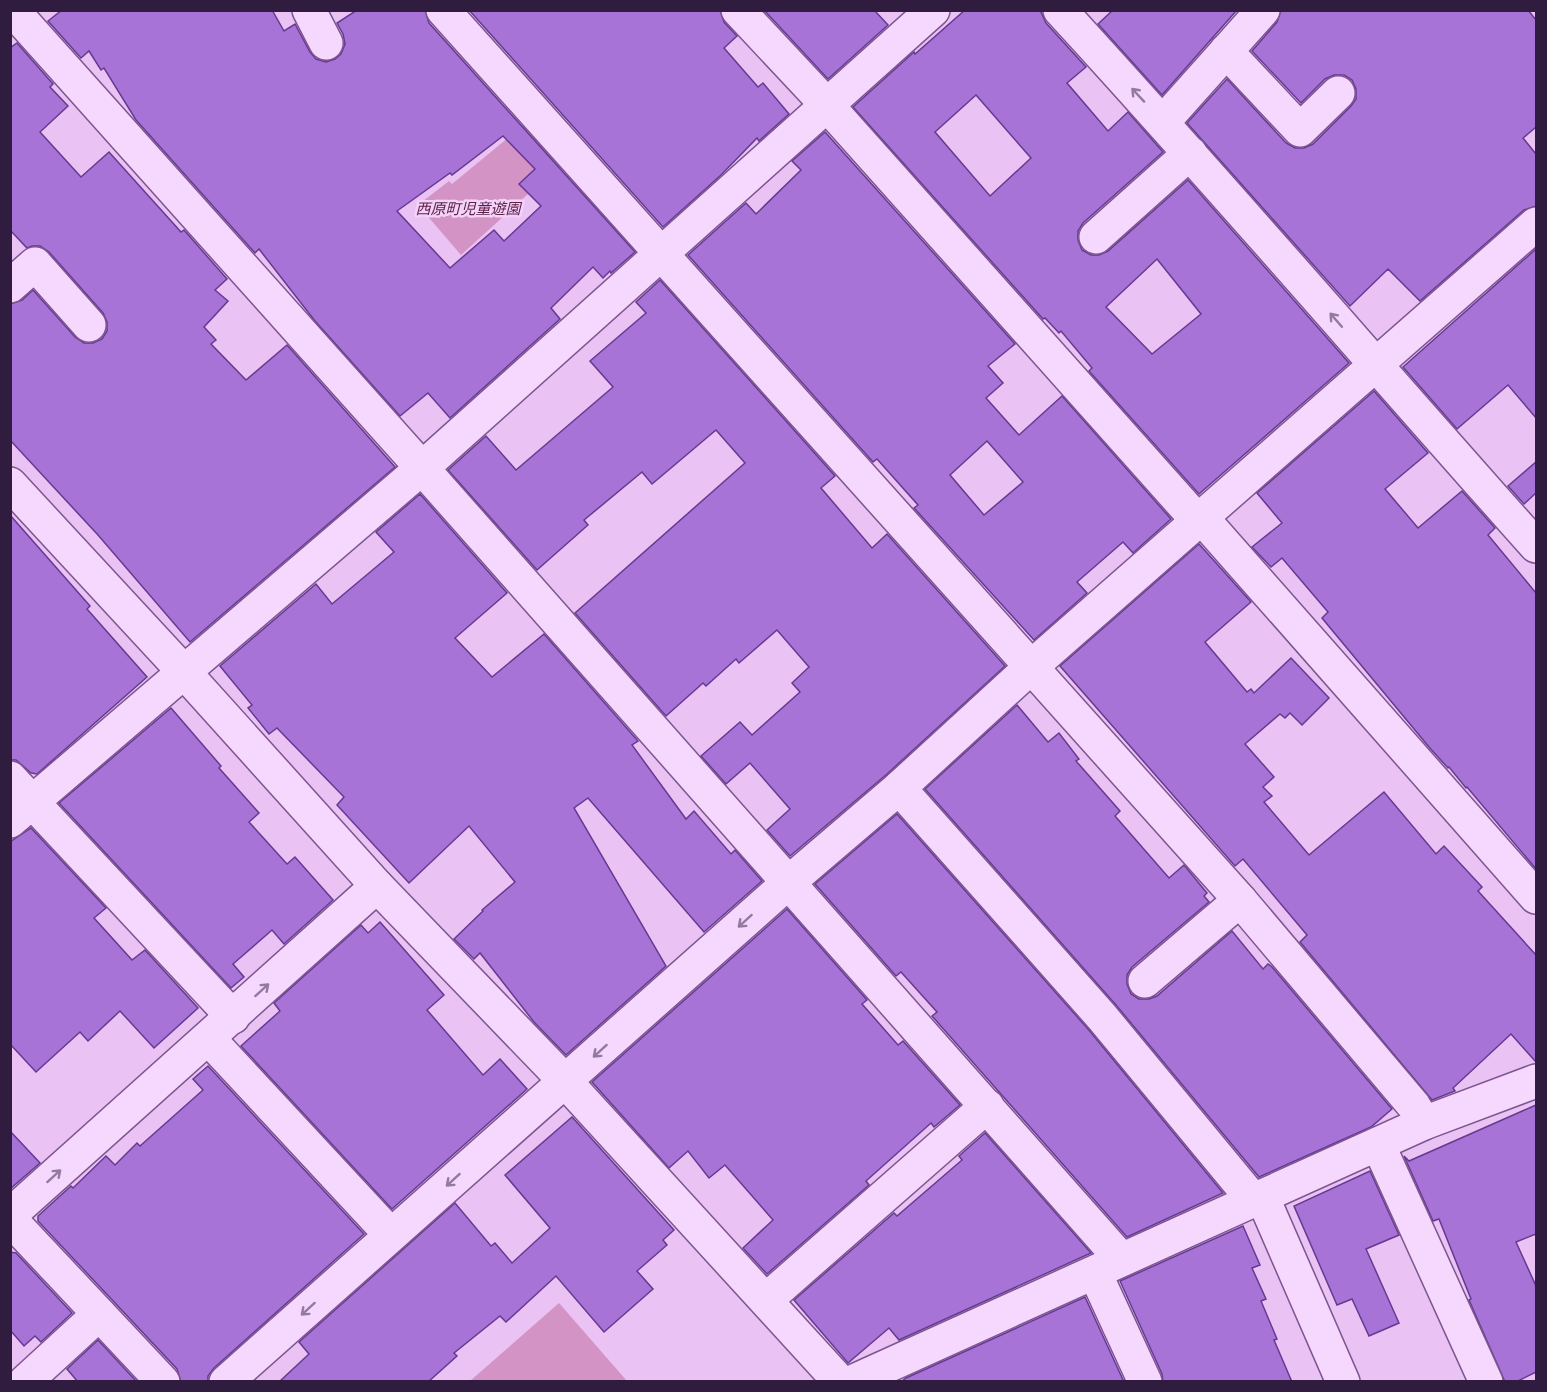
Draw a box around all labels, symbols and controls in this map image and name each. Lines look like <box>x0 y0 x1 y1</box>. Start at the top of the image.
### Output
one-way arrow <box>1131 88 1145 103</box>
park label: 西原町児童遊園 <box>415 200 522 218</box>
one-way arrow <box>1329 313 1343 328</box>
one-way arrow <box>738 914 753 928</box>
one-way arrow <box>254 983 269 997</box>
one-way arrow <box>592 1044 607 1058</box>
one-way arrow <box>46 1169 61 1183</box>
one-way arrow <box>446 1173 461 1187</box>
one-way arrow <box>300 1302 315 1316</box>

